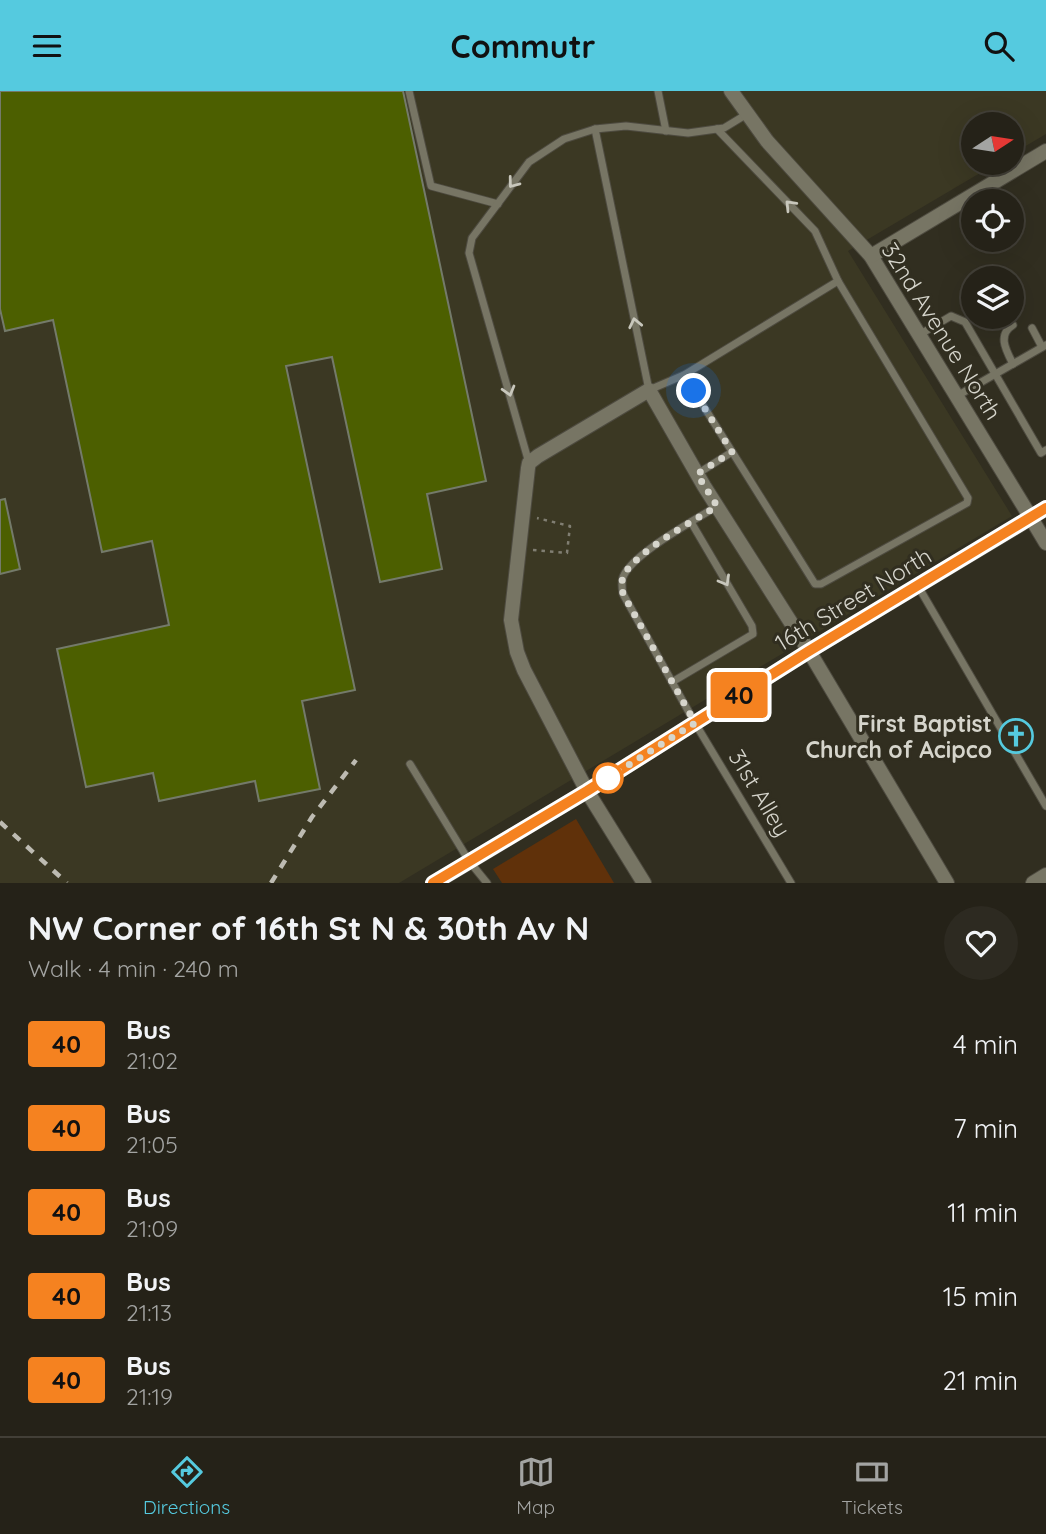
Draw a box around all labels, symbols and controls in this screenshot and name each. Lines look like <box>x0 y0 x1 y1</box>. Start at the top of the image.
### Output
text: Commutr <box>451 26 595 66</box>
icon: menu <box>28 27 66 65</box>
icon: search <box>980 27 1018 65</box>
north arrow <box>961 112 1024 175</box>
map controls <box>961 112 1024 329</box>
one-way arrow <box>509 176 521 188</box>
button: locate <box>961 189 1024 252</box>
one-way arrow <box>786 201 799 214</box>
street label: 32nd Avenue North <box>876 237 1008 425</box>
button: layers <box>961 266 1024 329</box>
one-way arrow <box>628 317 643 329</box>
your location <box>676 373 711 408</box>
one-way arrow <box>500 385 515 397</box>
street label: 16th Street North <box>769 541 937 657</box>
one-way arrow <box>717 574 730 587</box>
line badge: 40 <box>708 672 770 718</box>
text: 40 <box>725 680 753 710</box>
place label: First Baptist Church of Acipco <box>806 709 992 764</box>
church icon: First Baptist Church of Acipco <box>997 717 1035 755</box>
street label: 31st Alley <box>723 744 797 842</box>
unlabelled marker <box>593 763 623 793</box>
button: heart <box>944 906 1018 980</box>
text: NW Corner of 16th St N & 30th Av N <box>28 907 589 948</box>
text: Walk · 4 min · 240 m <box>28 954 239 983</box>
text: Bus <box>126 1013 171 1046</box>
text: 4 min <box>953 1028 1018 1061</box>
text: 40 <box>52 1029 81 1059</box>
text: 21:02 <box>126 1046 178 1075</box>
text: Bus <box>126 1097 171 1130</box>
text: 7 min <box>953 1112 1018 1145</box>
text: 40 <box>52 1113 81 1143</box>
text: 21:05 <box>126 1130 178 1159</box>
text: Bus <box>126 1181 171 1214</box>
text: 11 min <box>947 1196 1018 1229</box>
text: 40 <box>52 1197 81 1227</box>
text: 21:09 <box>126 1214 178 1243</box>
text: Bus <box>126 1265 171 1298</box>
text: 15 min <box>943 1280 1018 1313</box>
text: 40 <box>52 1281 81 1311</box>
text: 21:13 <box>126 1298 172 1327</box>
text: Bus <box>126 1349 171 1382</box>
text: 21 min <box>943 1364 1018 1397</box>
text: 40 <box>52 1365 81 1395</box>
text: 21:19 <box>126 1382 173 1411</box>
tab: Directions <box>143 1453 230 1519</box>
tab: Map <box>516 1453 555 1519</box>
tab: Tickets <box>841 1453 903 1519</box>

